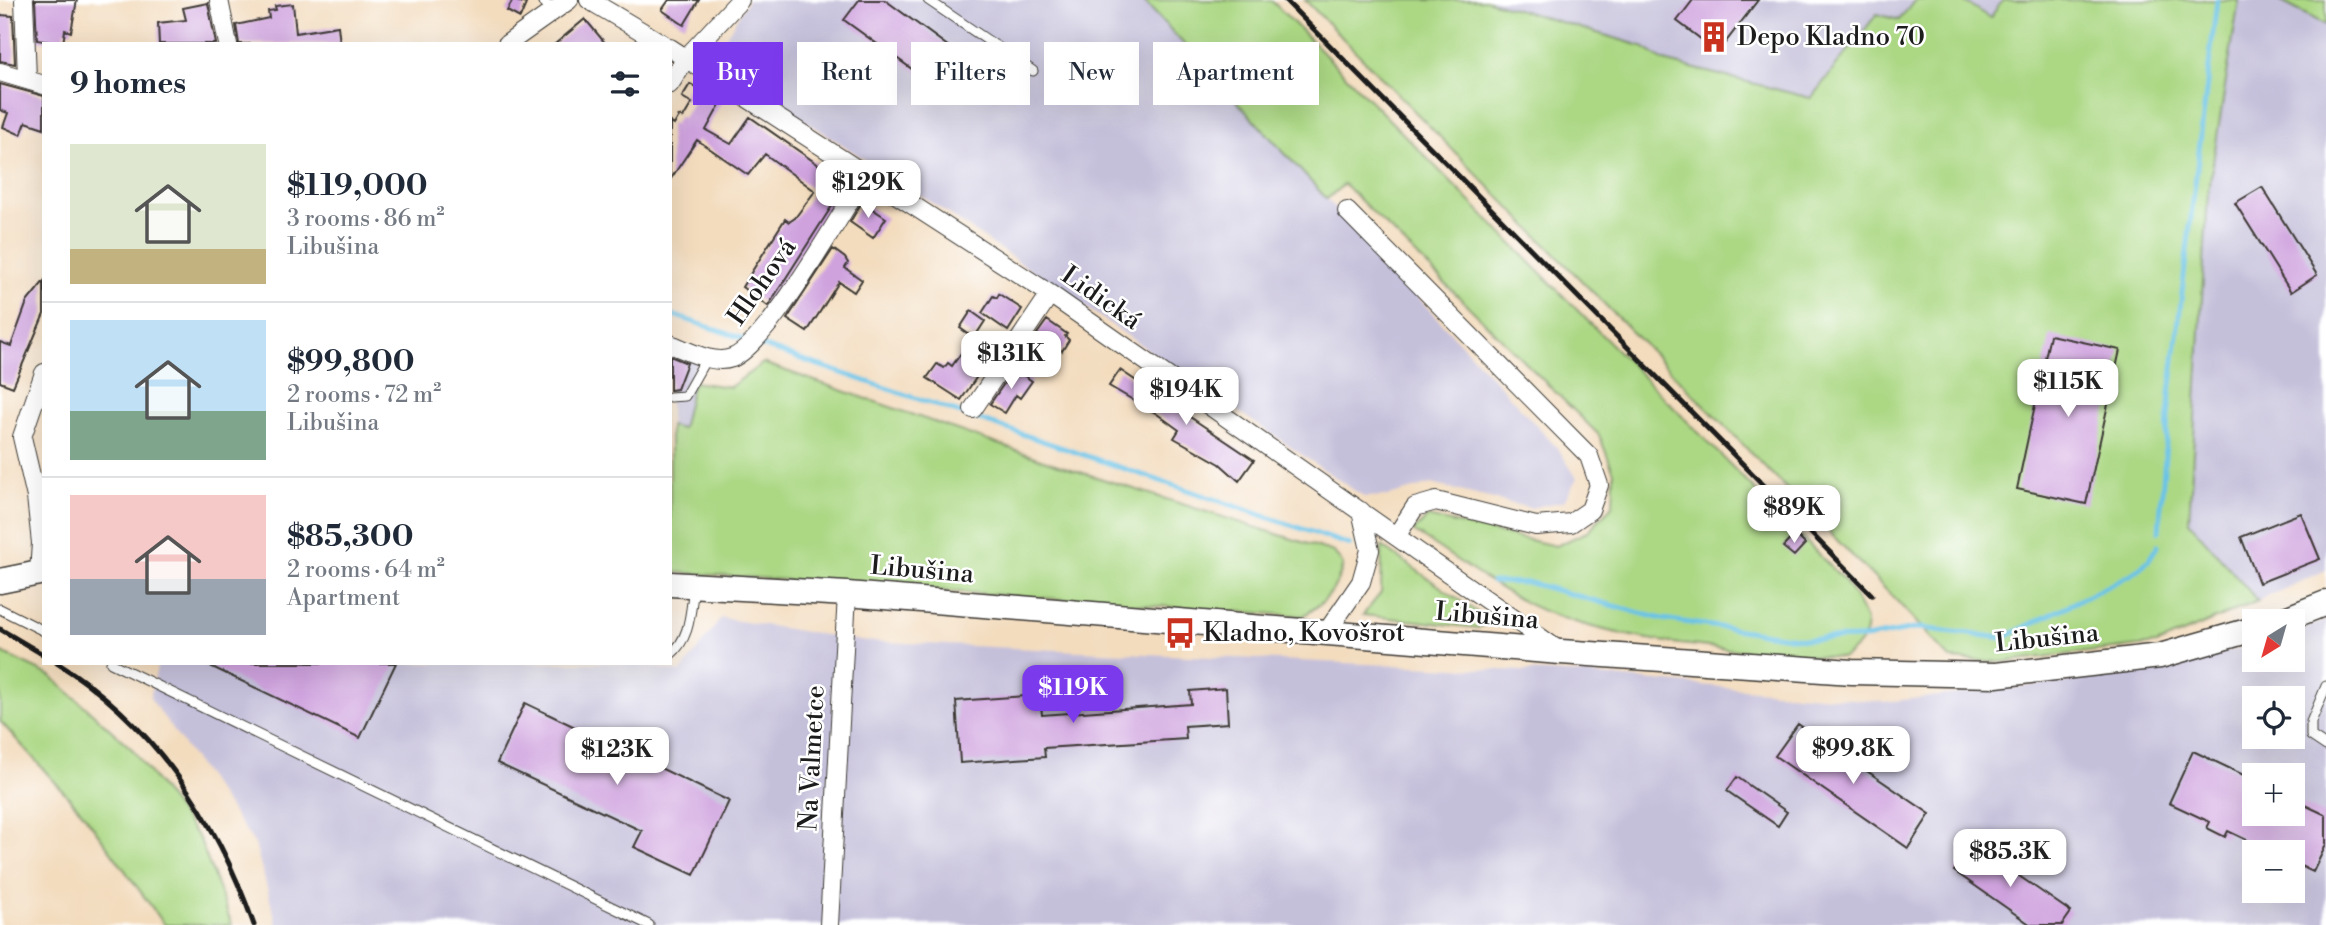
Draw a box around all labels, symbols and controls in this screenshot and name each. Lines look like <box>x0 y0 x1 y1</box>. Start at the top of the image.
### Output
building icon: Depo Kladno 70 <box>1697 20 1731 54</box>
place label: Depo Kladno 70 <box>1737 21 1925 53</box>
chip: Buy <box>693 42 783 105</box>
chip: Rent <box>797 42 897 105</box>
chip: Filters <box>911 42 1030 105</box>
chip: New <box>1044 42 1139 105</box>
chip: Apartment <box>1153 42 1319 105</box>
text: 9 homes <box>70 65 186 103</box>
icon: filters <box>606 65 644 103</box>
pin: $129K <box>819 160 917 220</box>
text: $119,000 <box>287 167 428 205</box>
text: $129K <box>832 169 904 197</box>
icon: home <box>126 172 210 256</box>
text: 3 rooms · 86 m² <box>287 205 444 233</box>
street label: Hlohová <box>721 232 804 332</box>
text: Libušina <box>287 233 379 261</box>
street label: Lidická <box>1055 259 1148 337</box>
pin: $131K <box>962 332 1060 391</box>
text: $131K <box>977 340 1045 368</box>
text: $99,800 <box>287 343 415 381</box>
icon: home <box>126 348 210 432</box>
pin: $115K <box>2019 360 2117 419</box>
pin: $194K <box>1137 368 1235 427</box>
text: $115K <box>2033 368 2103 396</box>
text: $194K <box>1150 376 1222 404</box>
text: 2 rooms · 72 m² <box>287 381 441 409</box>
text: Libušina <box>287 409 379 437</box>
pin: $89K <box>1753 486 1835 545</box>
text: $89K <box>1763 494 1825 522</box>
text: $85,300 <box>287 518 413 556</box>
icon: home <box>126 523 210 607</box>
street label: Libušina <box>869 550 976 591</box>
text: 2 rooms · 64 m² <box>287 556 445 584</box>
text: Apartment <box>287 584 400 612</box>
street label: Libušina <box>1434 596 1541 637</box>
north arrow <box>2242 609 2305 672</box>
map controls <box>2242 609 2305 903</box>
bus stop icon: Kladno, Kovošrot <box>1163 616 1197 650</box>
place label: Kladno, Kovošrot <box>1203 617 1405 649</box>
street label: Libušina <box>1994 617 2101 659</box>
pin: $119K <box>1024 666 1122 725</box>
text: $119K <box>1038 674 1108 702</box>
street label: Na Valmetce <box>792 684 832 832</box>
button: locate <box>2242 686 2305 749</box>
pin: $99.8K <box>1796 726 1910 786</box>
pin: $123K <box>568 728 666 787</box>
text: $99.8K <box>1812 735 1894 763</box>
text: $123K <box>581 736 653 764</box>
button: + <box>2242 763 2305 826</box>
pin: $85.3K <box>1953 830 2067 889</box>
text: $85.3K <box>1969 838 2051 866</box>
button: − <box>2242 840 2305 903</box>

